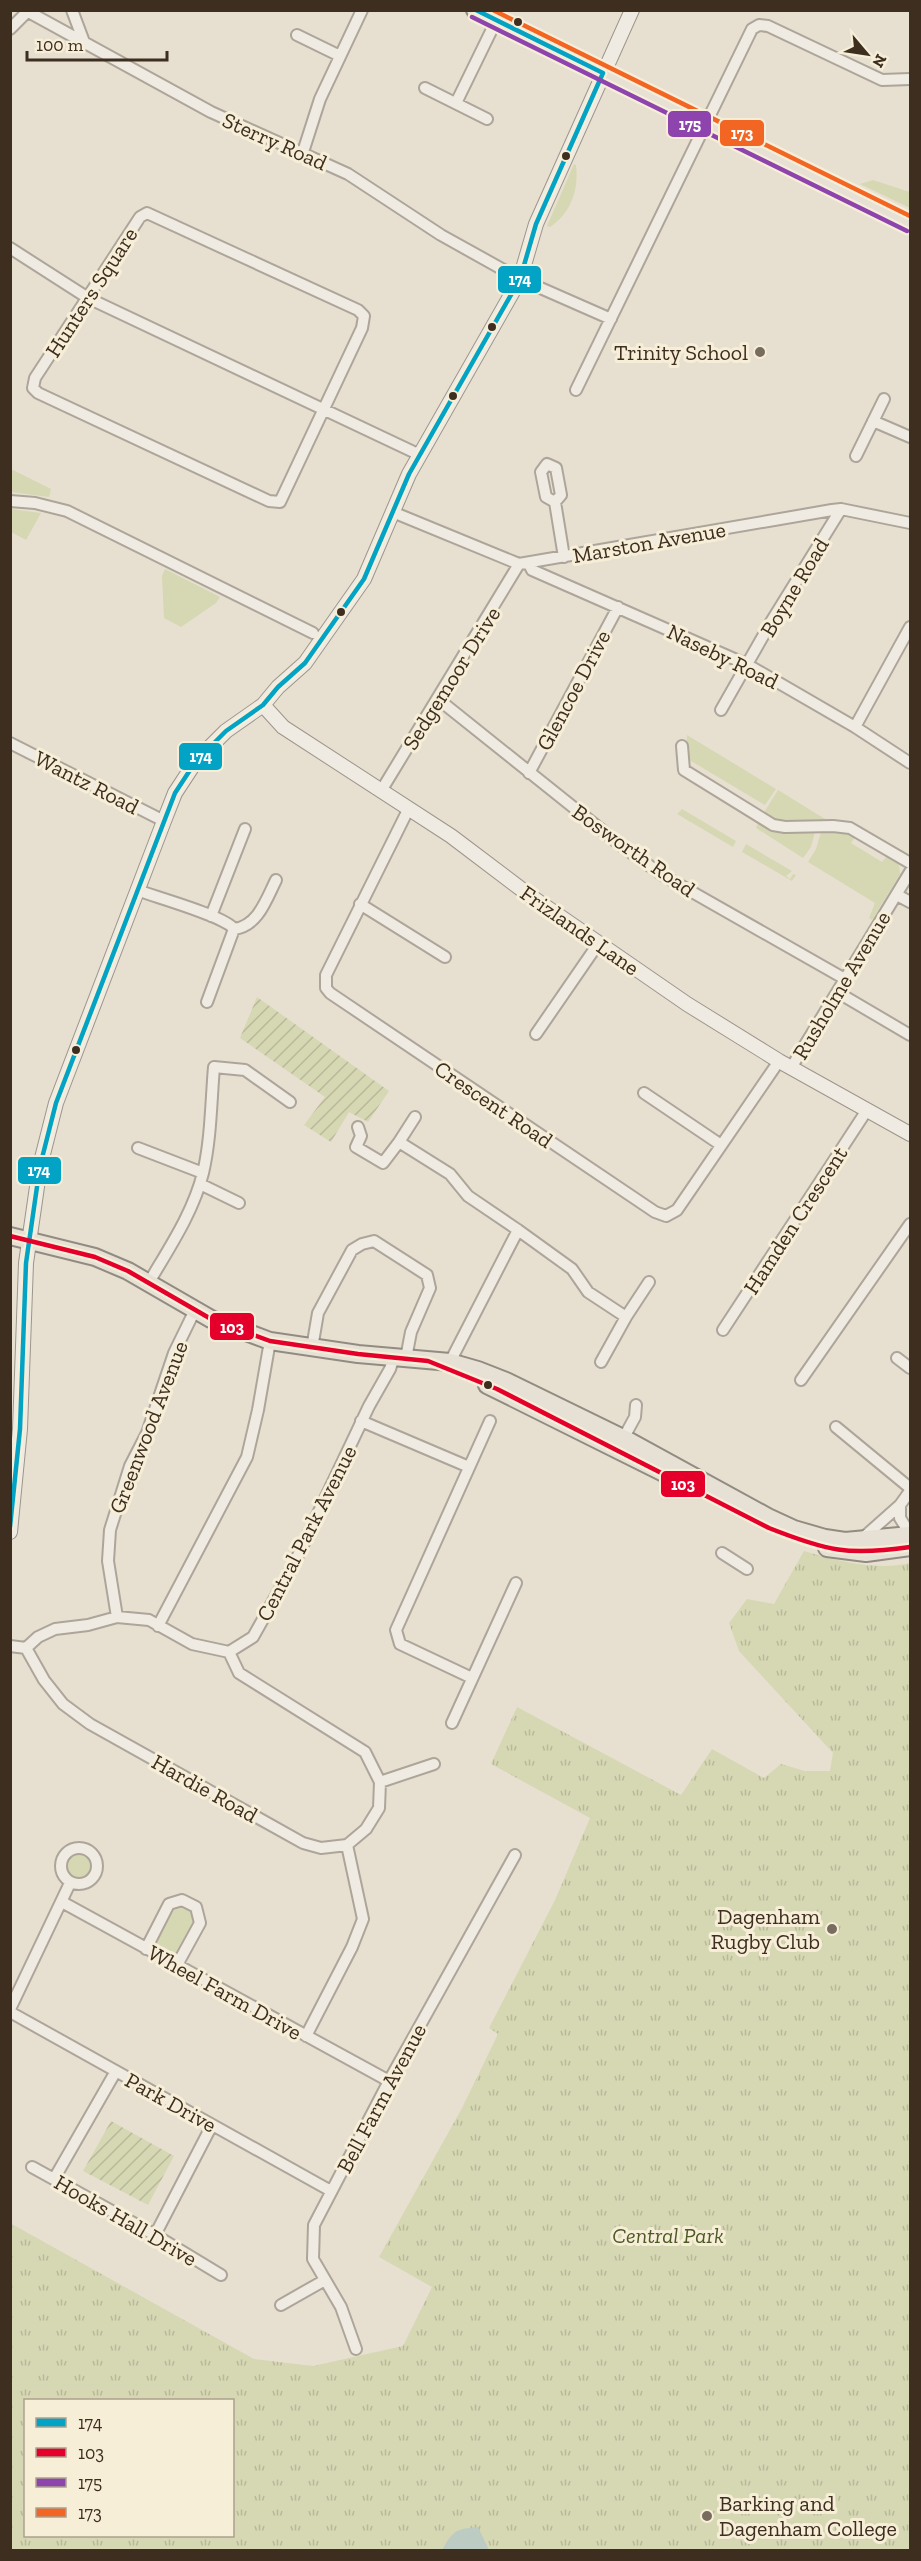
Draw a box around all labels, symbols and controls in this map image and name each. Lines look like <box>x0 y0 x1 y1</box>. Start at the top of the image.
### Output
unlabelled marker <box>512 16 524 28</box>
scale bar <box>27 24 166 62</box>
north arrow <box>837 24 897 84</box>
text: 100 m <box>36 34 84 56</box>
text: N <box>868 51 891 71</box>
street label: Sterry Road <box>218 106 331 177</box>
line badge: 175 <box>667 110 712 138</box>
text: 175 <box>679 115 701 134</box>
line badge: 173 <box>719 119 765 147</box>
text: 173 <box>731 124 754 143</box>
unlabelled marker <box>560 150 572 162</box>
street label: Hunters Square <box>39 222 143 362</box>
line badge: 174 <box>497 265 542 294</box>
text: 174 <box>509 270 531 289</box>
unlabelled marker <box>486 321 498 333</box>
place label: Trinity School <box>614 339 748 366</box>
marker: Trinity School <box>753 345 767 359</box>
unlabelled marker <box>447 390 459 402</box>
street label: Marston Avenue <box>571 516 728 569</box>
street label: Boyne Road <box>754 533 835 642</box>
street label: Sedgemoor Drive <box>397 602 506 755</box>
unlabelled marker <box>335 606 347 618</box>
street label: Naseby Road <box>663 618 783 695</box>
street label: Glencoe Drive <box>530 625 616 755</box>
line badge: 174 <box>178 742 223 771</box>
street label: Wantz Road <box>30 745 143 820</box>
text: 174 <box>190 747 212 766</box>
street label: Bosworth Road <box>567 798 700 903</box>
street label: Frizlands Lane <box>515 879 644 981</box>
street label: Rusholme Avenue <box>786 906 896 1064</box>
unlabelled marker <box>70 1044 82 1056</box>
street label: Crescent Road <box>429 1055 558 1154</box>
street label: Hamden Crescent <box>738 1141 854 1299</box>
line badge: 174 <box>17 1156 62 1185</box>
text: 174 <box>28 1161 50 1180</box>
line badge: 103 <box>209 1312 255 1341</box>
text: 103 <box>220 1318 245 1337</box>
street label: Greenwood Avenue <box>103 1337 194 1517</box>
unlabelled marker <box>482 1379 494 1391</box>
street label: Central Park Avenue <box>250 1441 362 1626</box>
line badge: 103 <box>660 1470 706 1498</box>
text: 103 <box>671 1475 696 1494</box>
street label: Hardie Road <box>147 1748 263 1829</box>
place label: Dagenham Rugby Club <box>711 1903 820 1955</box>
marker: Dagenham Rugby Club <box>825 1922 839 1936</box>
street label: Wheel Farm Drive <box>143 1939 307 2046</box>
street label: Bell Farm Avenue <box>331 2019 432 2178</box>
street label: Park Drive <box>120 2066 221 2139</box>
street label: Hooks Hall Drive <box>50 2169 202 2272</box>
park label: Central Park <box>612 2222 724 2249</box>
legend <box>24 2399 234 2537</box>
text: 174 <box>78 2412 103 2434</box>
text: 103 <box>78 2442 104 2464</box>
text: 175 <box>78 2472 102 2494</box>
place label: Barking and Dagenham College <box>719 2490 897 2542</box>
text: 173 <box>78 2502 102 2524</box>
marker: Barking and Dagenham College <box>700 2509 714 2523</box>

